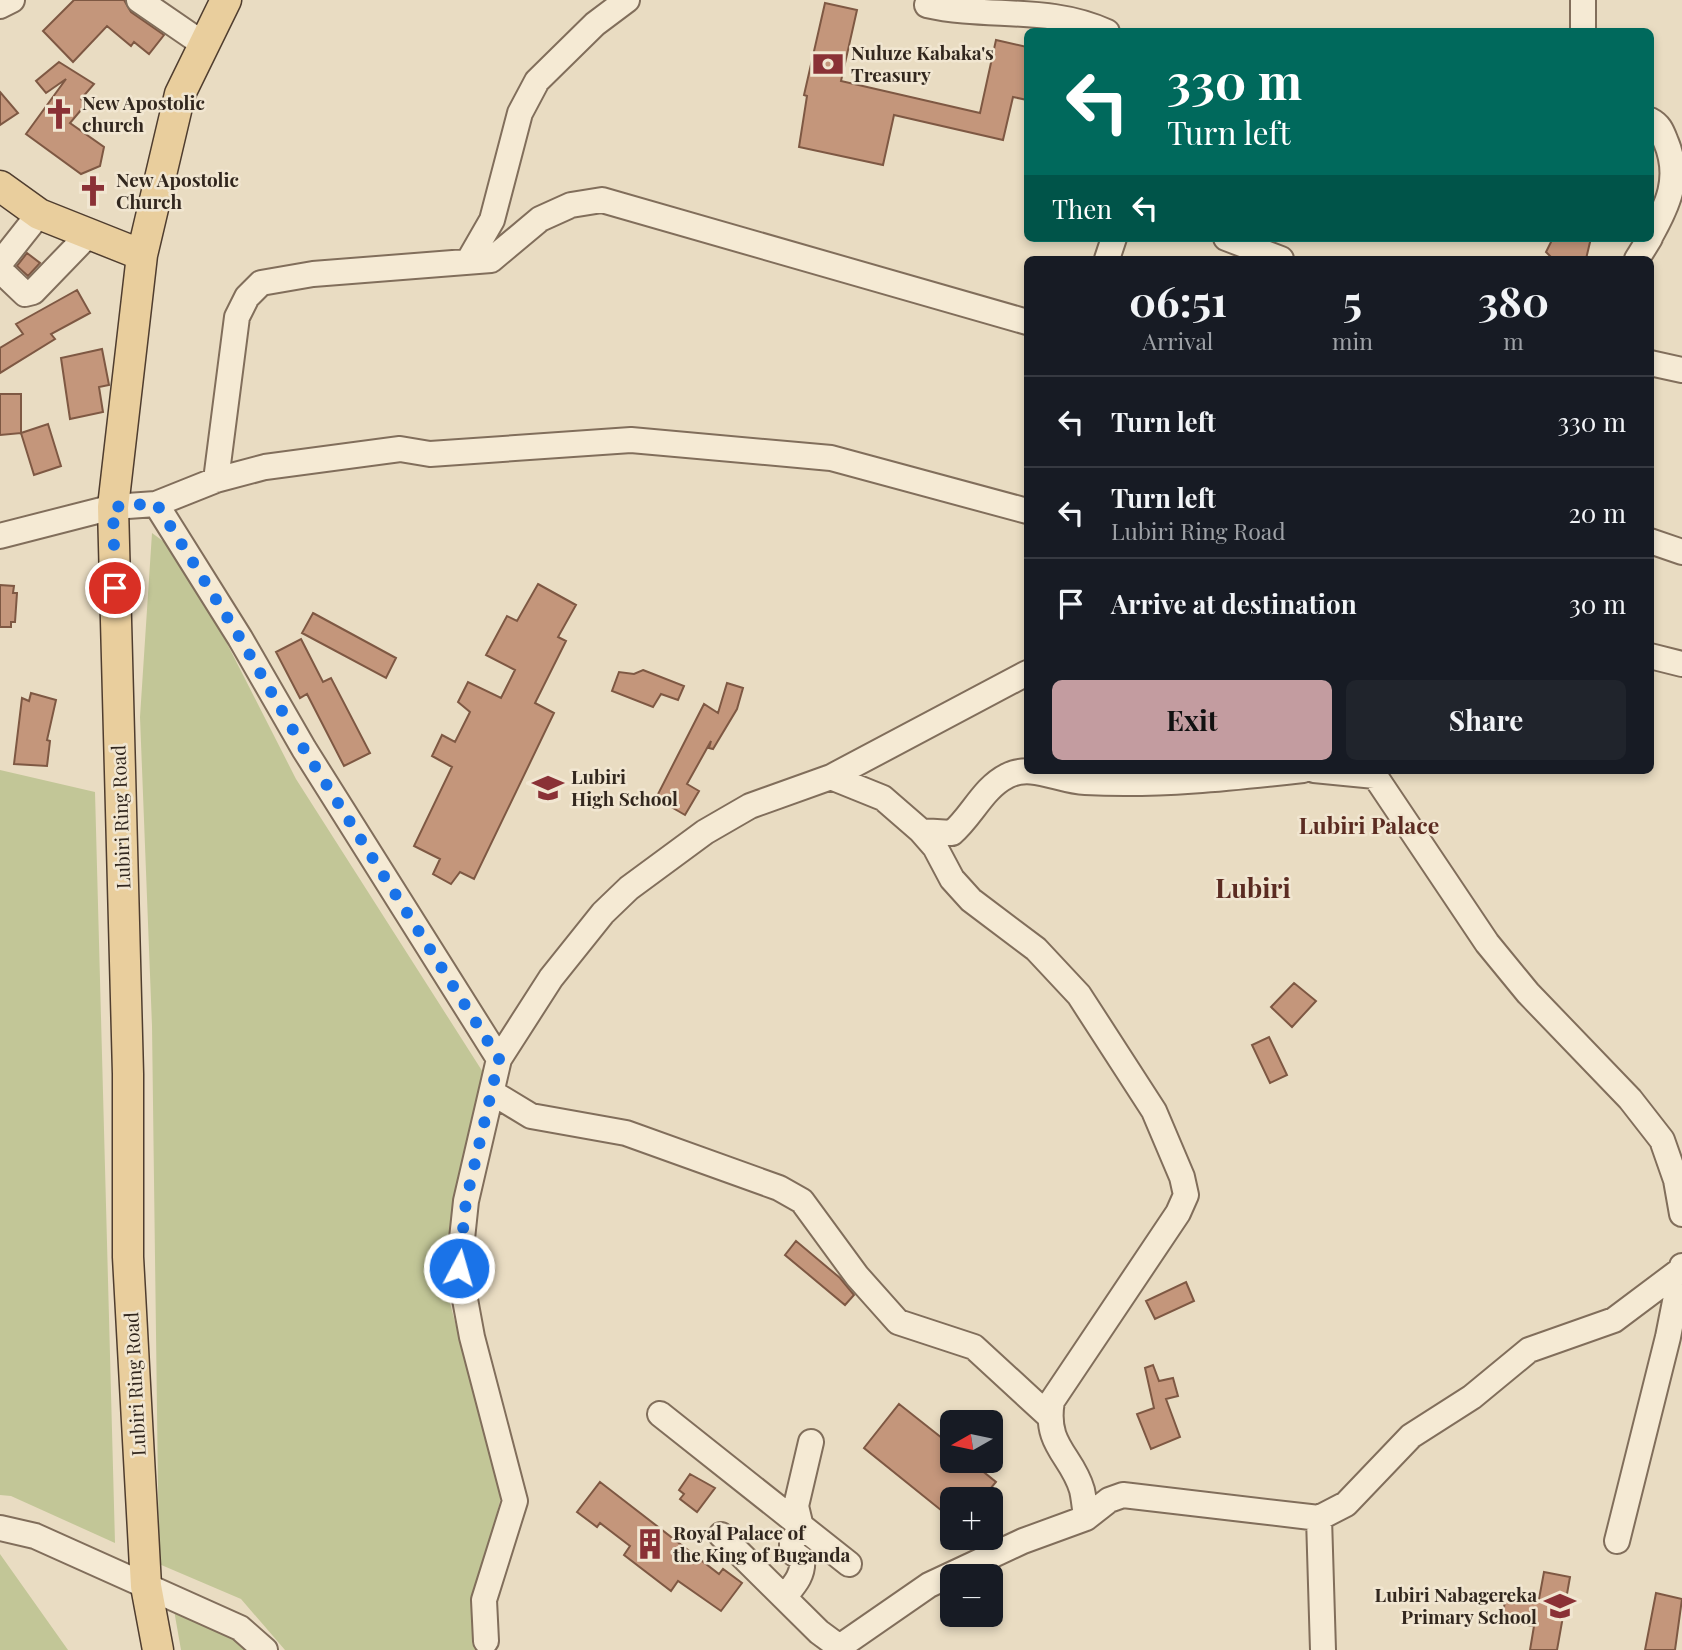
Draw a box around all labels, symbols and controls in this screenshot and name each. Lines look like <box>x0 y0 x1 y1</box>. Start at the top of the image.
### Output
place label: Nuluze Kabaka's Treasury <box>851 39 994 87</box>
bank icon: Nuluze Kabaka's Treasury <box>811 47 845 81</box>
text: 330 m <box>1167 47 1302 112</box>
icon: left <box>1052 56 1143 147</box>
place label: New Apostolic church <box>82 89 205 137</box>
church icon: New Apostolic church <box>42 97 76 131</box>
text: Turn left <box>1167 110 1291 153</box>
place label: New Apostolic Church <box>116 166 239 214</box>
church icon: New Apostolic Church <box>76 174 110 208</box>
icon: left <box>1126 189 1164 227</box>
text: Then <box>1052 191 1112 226</box>
text: 06:51 <box>1129 272 1227 328</box>
text: 5 <box>1343 272 1362 328</box>
text: 380 <box>1478 272 1549 328</box>
text: Arrival <box>1143 325 1213 356</box>
text: min <box>1332 325 1373 356</box>
text: m <box>1503 325 1524 356</box>
icon: left <box>1052 403 1090 441</box>
text: Turn left <box>1111 404 1216 439</box>
text: 330 m <box>1557 404 1626 439</box>
text: Turn left <box>1111 480 1216 515</box>
icon: left <box>1052 494 1090 532</box>
text: 20 m <box>1568 495 1626 530</box>
text: Lubiri Ring Road <box>1111 515 1286 546</box>
pin <box>85 558 145 618</box>
icon: arrive <box>96 569 134 607</box>
icon: arrive <box>1052 585 1090 623</box>
text: Arrive at destination <box>1111 586 1357 621</box>
text: 30 m <box>1569 586 1626 621</box>
button: Exit <box>1052 680 1332 760</box>
button: Share <box>1346 680 1626 760</box>
street label: Lubiri Ring Road <box>104 745 136 890</box>
place label: Lubiri High School <box>571 763 678 811</box>
school or university icon: Lubiri High School <box>531 771 565 805</box>
district label: Lubiri Palace <box>1299 809 1439 840</box>
district label: Lubiri <box>1215 870 1291 905</box>
position arrow <box>422 1231 496 1305</box>
street label: Lubiri Ring Road <box>117 1311 151 1457</box>
north arrow <box>940 1410 1003 1474</box>
map controls <box>940 1410 1003 1627</box>
button: + <box>940 1487 1003 1550</box>
place label: Royal Palace of the King of Buganda <box>672 1519 851 1567</box>
building icon: Royal Palace of the King of Buganda <box>633 1527 667 1561</box>
button: − <box>940 1564 1003 1627</box>
place label: Lubiri Nabagereka Primary School <box>1375 1581 1537 1629</box>
school or university icon: Lubiri Nabagereka Primary School <box>1543 1589 1577 1623</box>

